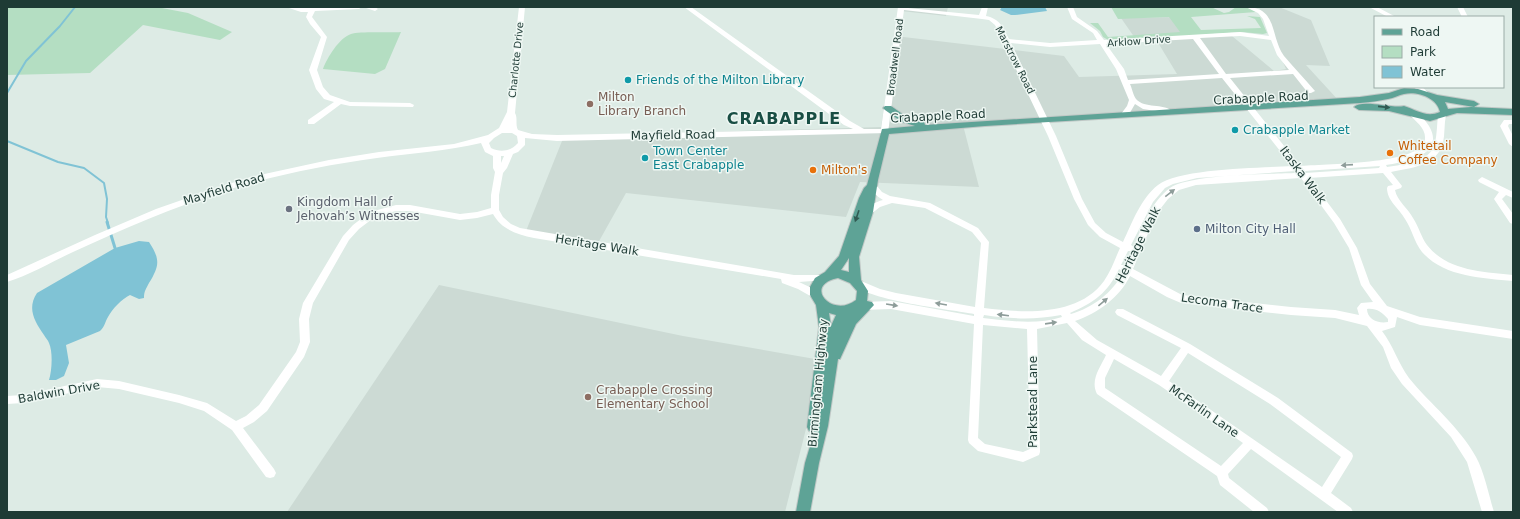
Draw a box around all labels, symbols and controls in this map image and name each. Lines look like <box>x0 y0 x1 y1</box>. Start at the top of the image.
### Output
legend <box>1374 16 1504 88</box>
street label: Broadwell Road <box>885 18 905 96</box>
street label: Charlotte Drive <box>507 21 525 99</box>
street label: Marstrow Road <box>993 24 1037 96</box>
text: Road <box>1410 25 1440 39</box>
street label: Arklow Drive <box>1107 33 1171 49</box>
text: Park <box>1410 45 1436 59</box>
text: Water <box>1410 65 1446 79</box>
place label: Friends of the Milton Library <box>636 73 804 87</box>
marker: Friends of the Milton Library <box>623 75 633 85</box>
street label: Crabapple Road <box>1213 89 1309 107</box>
place label: Milton Library Branch <box>598 90 686 118</box>
marker: Milton Library Branch <box>585 99 595 109</box>
one-way arrow <box>1378 104 1390 111</box>
street label: Crabapple Road <box>890 107 986 125</box>
district label: CRABAPPLE <box>727 109 841 128</box>
place label: Crabapple Market <box>1243 123 1350 137</box>
marker: Crabapple Market <box>1230 125 1240 135</box>
street label: Mayfield Road <box>631 127 715 143</box>
place label: Whitetail Coffee Company <box>1398 139 1498 167</box>
street label: Itaska Walk <box>1277 143 1329 207</box>
place label: Town Center East Crabapple <box>652 144 744 172</box>
marker: Whitetail Coffee Company <box>1385 148 1395 158</box>
marker: Town Center East Crabapple <box>640 153 650 163</box>
one-way arrow <box>1341 162 1353 169</box>
place label: Milton's <box>821 163 867 177</box>
marker: Milton's <box>808 165 818 175</box>
street label: Mayfield Road <box>181 170 267 208</box>
one-way arrow <box>1164 188 1175 197</box>
place label: Kingdom Hall of Jehovah’s Witnesses <box>296 195 420 223</box>
marker: Kingdom Hall of Jehovah’s Witnesses <box>284 204 294 214</box>
street label: Heritage Walk <box>1113 204 1163 286</box>
one-way arrow <box>854 210 860 222</box>
place label: Milton City Hall <box>1205 222 1296 236</box>
marker: Milton City Hall <box>1192 224 1202 234</box>
street label: Heritage Walk <box>554 231 640 259</box>
street label: Lecoma Trace <box>1180 290 1264 316</box>
one-way arrow <box>1097 297 1108 306</box>
one-way arrow <box>935 301 947 307</box>
one-way arrow <box>886 302 898 308</box>
one-way arrow <box>997 311 1009 318</box>
street label: Birmingham Highway <box>805 318 831 448</box>
one-way arrow <box>1044 320 1057 326</box>
street label: Parkstead Lane <box>1026 356 1040 448</box>
street label: Baldwin Drive <box>17 378 101 406</box>
street label: McFarlin Lane <box>1166 382 1242 440</box>
place label: Crabapple Crossing Elementary School <box>596 383 713 411</box>
marker: Crabapple Crossing Elementary School <box>583 392 593 402</box>

